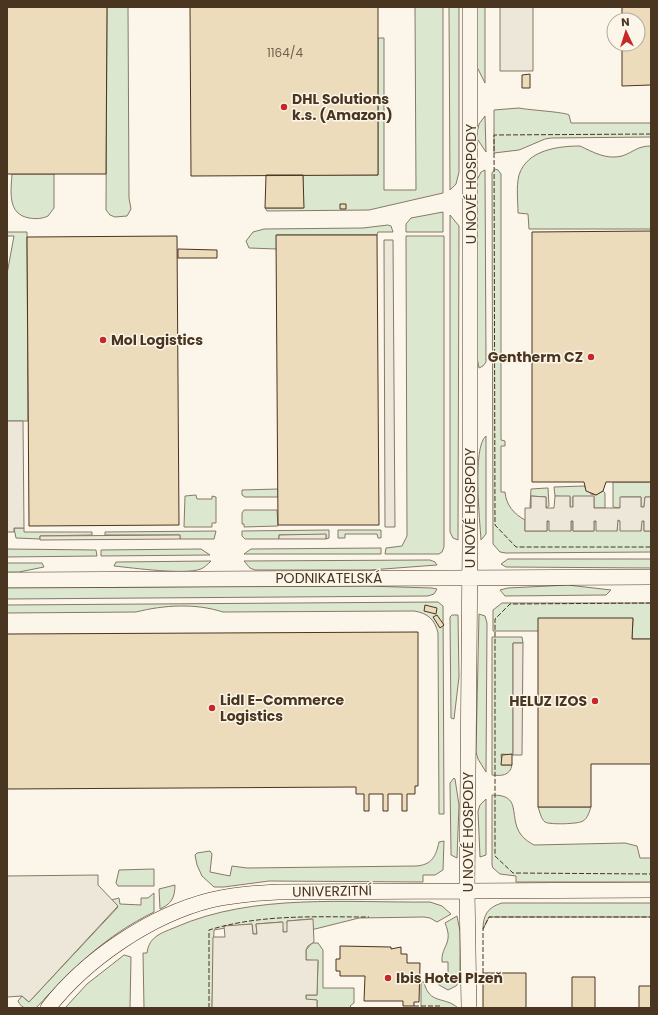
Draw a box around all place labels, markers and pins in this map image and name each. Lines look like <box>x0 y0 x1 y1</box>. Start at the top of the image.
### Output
place label: DHL Solutions k.s. (Amazon) <box>292 89 393 125</box>
marker: DHL Solutions k.s. (Amazon) <box>279 102 289 112</box>
place label: Mol Logistics <box>111 330 203 350</box>
marker: Mol Logistics <box>98 335 108 345</box>
place label: Gentherm CZ <box>488 347 583 367</box>
marker: Gentherm CZ <box>586 352 596 362</box>
place label: Lidl E-Commerce Logistics <box>220 690 344 726</box>
place label: HELUZ IZOS <box>509 691 587 711</box>
marker: HELUZ IZOS <box>590 696 600 706</box>
marker: Lidl E-Commerce Logistics <box>207 703 217 713</box>
place label: Ibis Hotel Plzeň <box>396 968 503 988</box>
marker: Ibis Hotel Plzeň <box>383 973 393 983</box>

